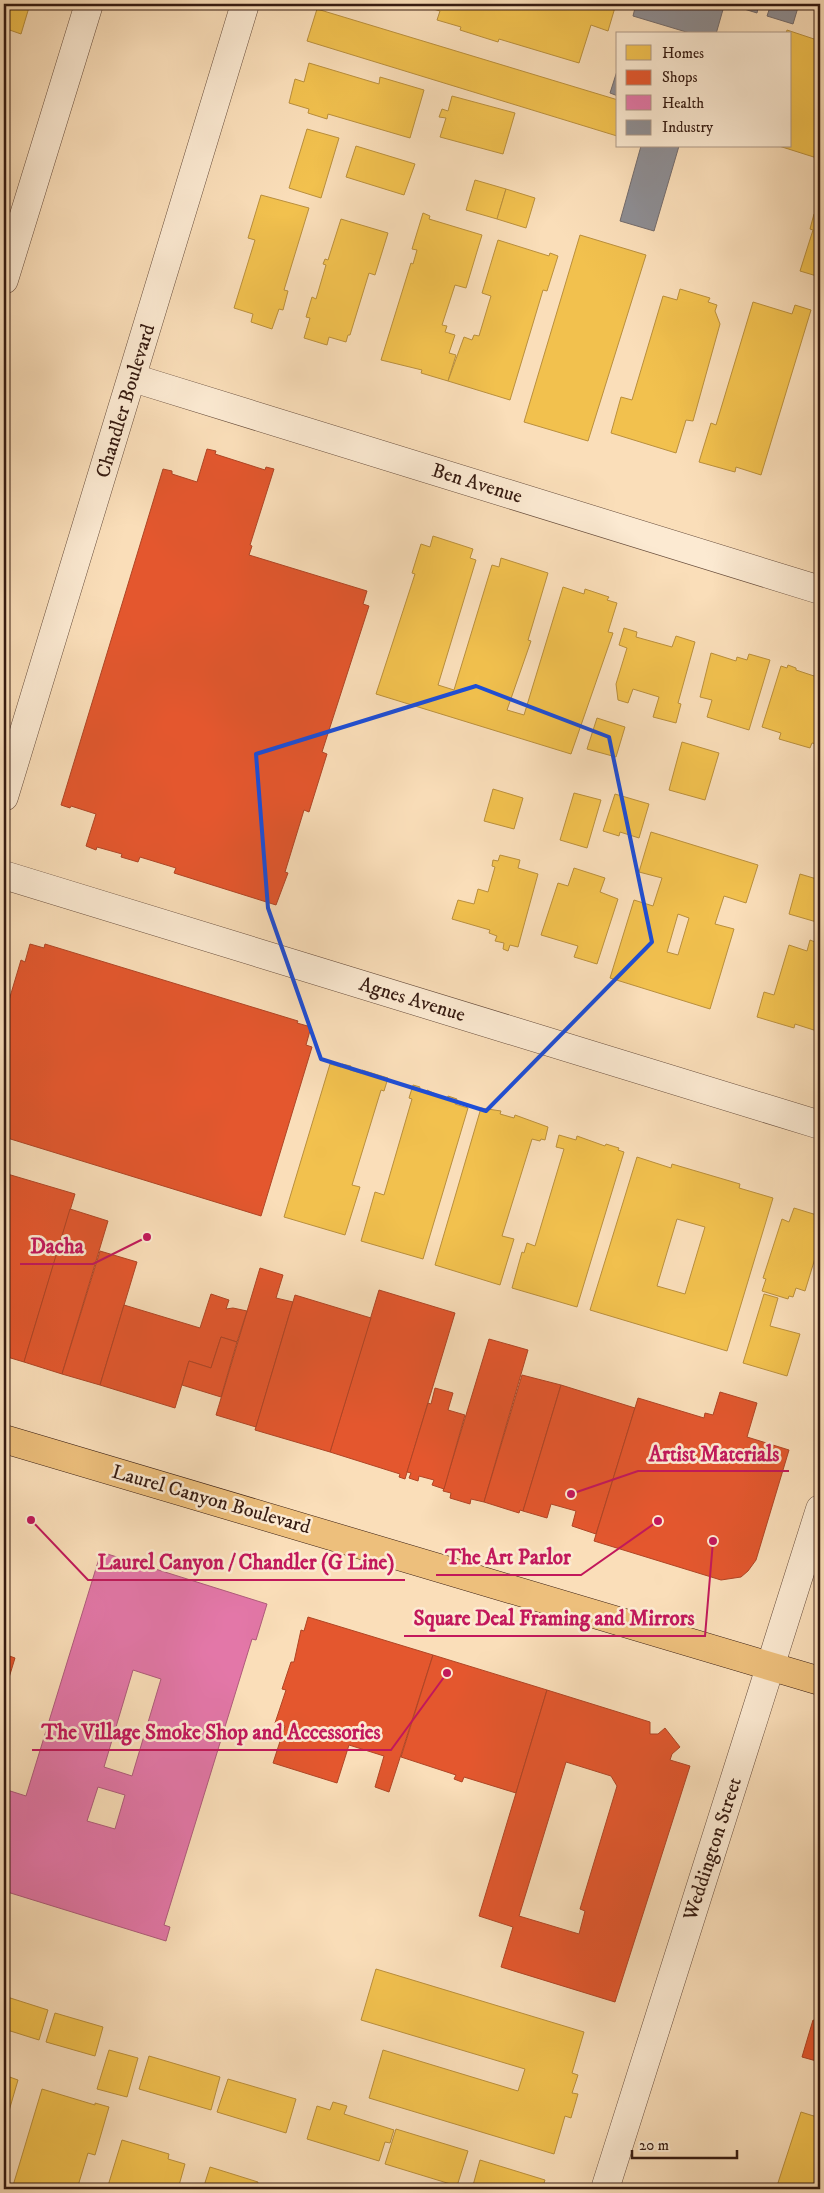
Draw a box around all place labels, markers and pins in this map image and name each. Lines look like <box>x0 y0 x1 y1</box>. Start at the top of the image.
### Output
callout: Dacha <box>20 1228 93 1264</box>
callout: Artist Materials <box>638 1435 789 1471</box>
callout: The Art Parlor <box>436 1539 581 1575</box>
callout: Laurel Canyon / Chandler (G Line) <box>88 1544 405 1580</box>
callout: Square Deal Framing and Mirrors <box>404 1600 705 1636</box>
callout: The Village Smoke Shop and Accessories <box>32 1714 391 1750</box>

